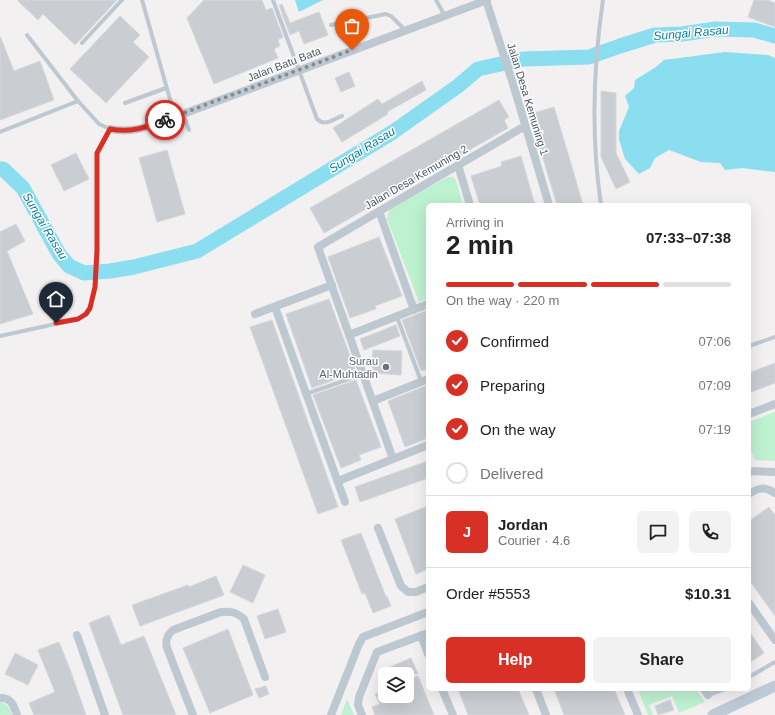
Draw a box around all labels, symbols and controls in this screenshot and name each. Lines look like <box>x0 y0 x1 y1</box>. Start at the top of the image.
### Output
pin <box>335 9 369 50</box>
icon: bag <box>341 15 363 37</box>
water label: Sungai Rasau <box>653 23 729 43</box>
street label: Jalan Desa Kemuning 1 <box>505 41 551 157</box>
street label: Jalan Batu Bata <box>246 44 323 84</box>
courier <box>145 100 185 140</box>
icon: bike <box>154 109 176 131</box>
water label: Sungai Rasau <box>326 124 398 176</box>
street label: Jalan Desa Kemuning 2 <box>362 143 470 211</box>
water label: Sungai Rasau <box>20 190 71 262</box>
text: Arriving in <box>446 215 504 230</box>
text: 07:33–07:38 <box>646 229 731 246</box>
text: 2 min <box>446 230 514 260</box>
pin <box>39 282 73 323</box>
icon: home <box>45 288 67 310</box>
text: On the way · 220 m <box>446 293 559 308</box>
icon: check <box>446 330 468 352</box>
text: Confirmed <box>480 333 549 350</box>
text: 07:06 <box>698 334 731 349</box>
place label: Surau Al-Muhtadin <box>319 355 378 380</box>
marker: Surau Al-Muhtadin <box>381 362 391 372</box>
icon: check <box>446 374 468 396</box>
text: Preparing <box>480 377 545 394</box>
text: 07:09 <box>698 378 731 393</box>
icon: check <box>446 418 468 440</box>
text: On the way <box>480 421 556 438</box>
text: 07:19 <box>698 422 731 437</box>
text: Delivered <box>480 465 543 482</box>
button: chat <box>637 511 679 553</box>
button: phone <box>689 511 731 553</box>
text: Jordan <box>498 516 548 533</box>
text: J <box>463 523 471 540</box>
text: Courier · 4.6 <box>498 533 570 548</box>
text: Order #5553 <box>446 585 530 602</box>
text: $10.31 <box>685 585 731 602</box>
button: Help <box>446 637 585 683</box>
button: Share <box>593 637 731 683</box>
map controls <box>378 667 414 703</box>
button: layers <box>378 667 414 703</box>

